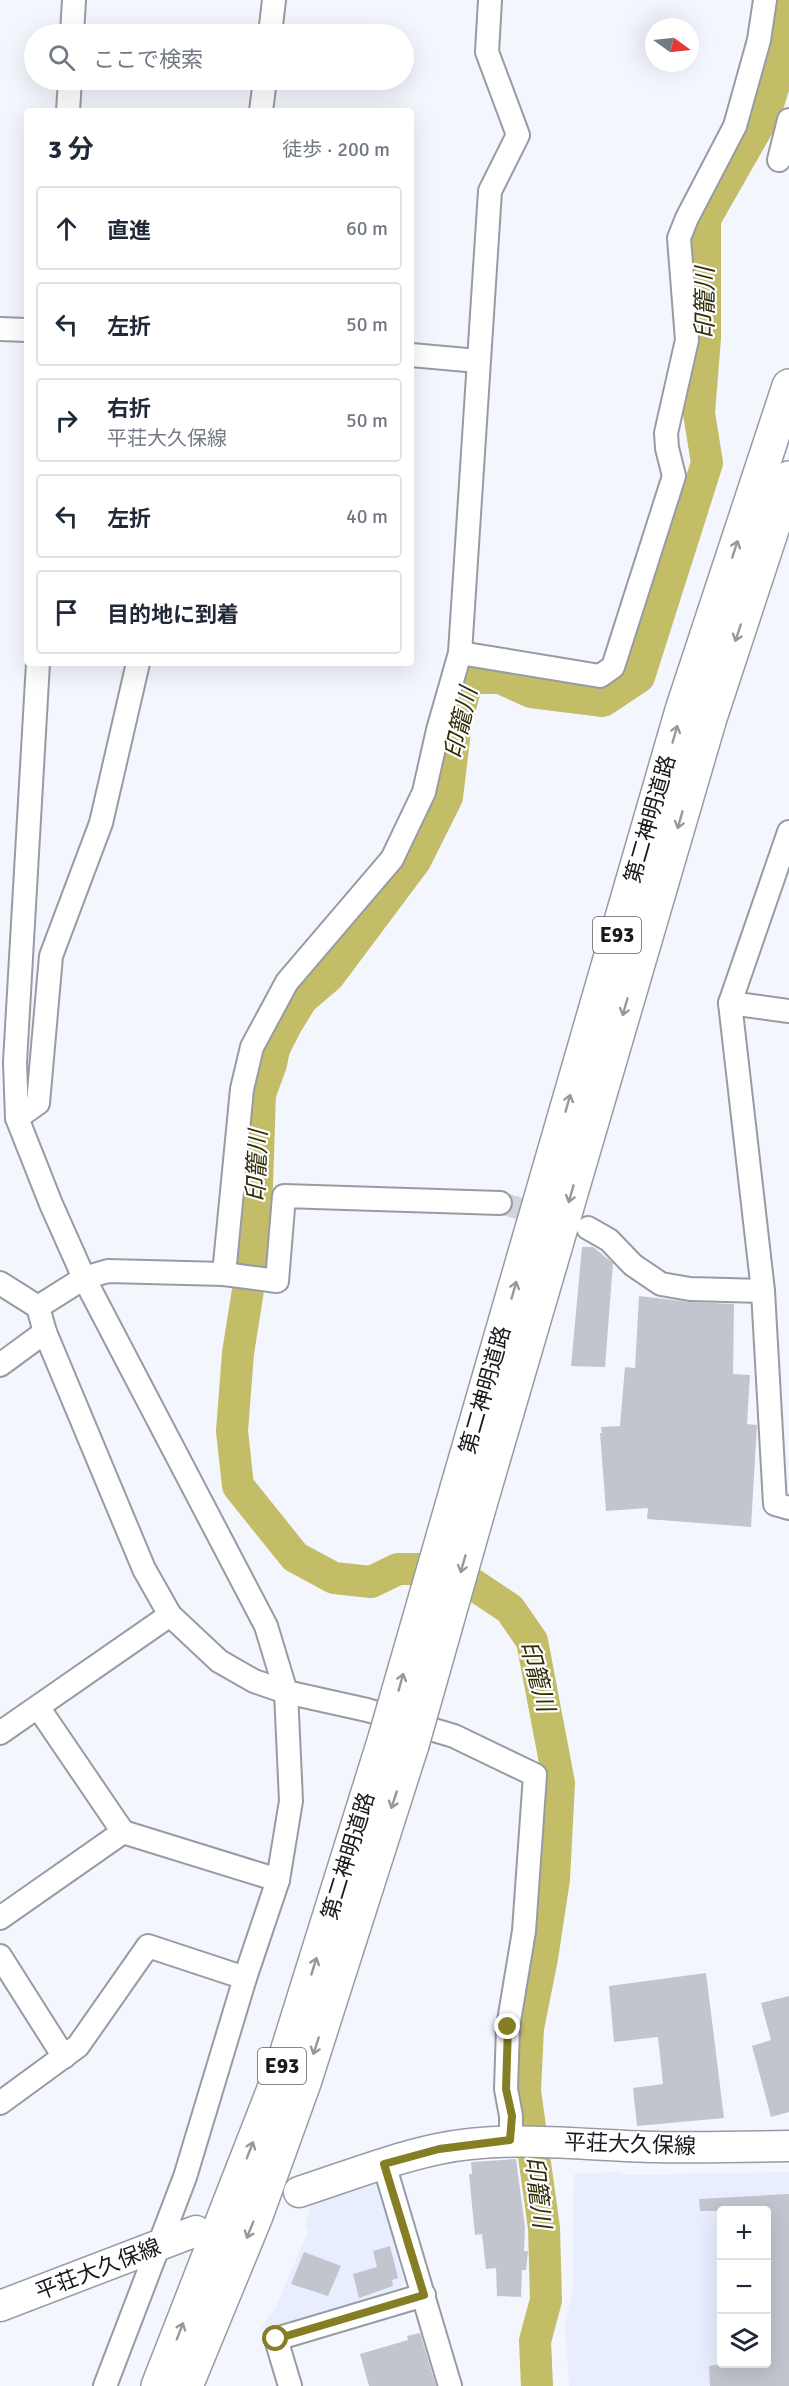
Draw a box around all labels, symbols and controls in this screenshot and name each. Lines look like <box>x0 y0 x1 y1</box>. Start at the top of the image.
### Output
north arrow <box>645 18 699 72</box>
search box <box>24 24 414 90</box>
icon: search <box>45 41 78 74</box>
text: ここで検索 <box>93 46 203 73</box>
text: 3 分 <box>48 134 94 166</box>
text: 徒歩 · 200 m <box>282 137 390 162</box>
icon: ahead <box>50 212 83 245</box>
text: 60 m <box>346 216 388 241</box>
text: 直進 <box>107 217 151 244</box>
water label: 印籠川 <box>690 264 720 339</box>
icon: left <box>50 308 83 341</box>
text: 50 m <box>346 312 388 337</box>
text: 左折 <box>107 313 151 340</box>
text: 右折 <box>107 395 151 422</box>
icon: right <box>50 404 83 437</box>
text: 50 m <box>346 408 388 433</box>
text: 平荘大久保線 <box>107 426 227 451</box>
icon: left <box>50 500 83 533</box>
text: 40 m <box>346 504 388 529</box>
text: 左折 <box>107 505 151 532</box>
one-way arrow <box>730 540 741 559</box>
icon: arrive <box>50 596 83 629</box>
text: 目的地に到着 <box>107 601 239 628</box>
one-way arrow <box>731 624 742 642</box>
water label: 印籠川 <box>438 682 484 761</box>
one-way arrow <box>670 725 681 744</box>
street label: 第二神明道路 <box>619 752 681 886</box>
one-way arrow <box>674 810 685 829</box>
road number: E93 <box>593 917 641 953</box>
one-way arrow <box>619 997 631 1016</box>
one-way arrow <box>563 1094 574 1113</box>
water label: 印籠川 <box>241 1127 273 1203</box>
one-way arrow <box>565 1184 576 1203</box>
one-way arrow <box>509 1281 520 1300</box>
street label: 第二神明道路 <box>454 1323 516 1457</box>
one-way arrow <box>457 1554 468 1573</box>
water label: 印籠川 <box>513 1637 562 1718</box>
one-way arrow <box>396 1673 407 1692</box>
street label: 第二神明道路 <box>316 1789 380 1923</box>
one-way arrow <box>388 1790 399 1809</box>
one-way arrow <box>309 1956 320 1975</box>
route end <box>494 2013 520 2039</box>
one-way arrow <box>309 2036 320 2055</box>
road number: E93 <box>258 2048 306 2084</box>
street label: 平荘大久保線 <box>564 2128 696 2160</box>
one-way arrow <box>245 2141 256 2160</box>
water label: 印籠川 <box>519 2154 558 2233</box>
map controls <box>717 2206 771 2368</box>
button: + <box>717 2206 771 2260</box>
one-way arrow <box>244 2220 255 2238</box>
street label: 平荘大久保線 <box>32 2233 164 2305</box>
button: − <box>717 2260 771 2314</box>
button: layers <box>717 2314 771 2368</box>
one-way arrow <box>175 2323 186 2341</box>
route start <box>262 2325 288 2351</box>

